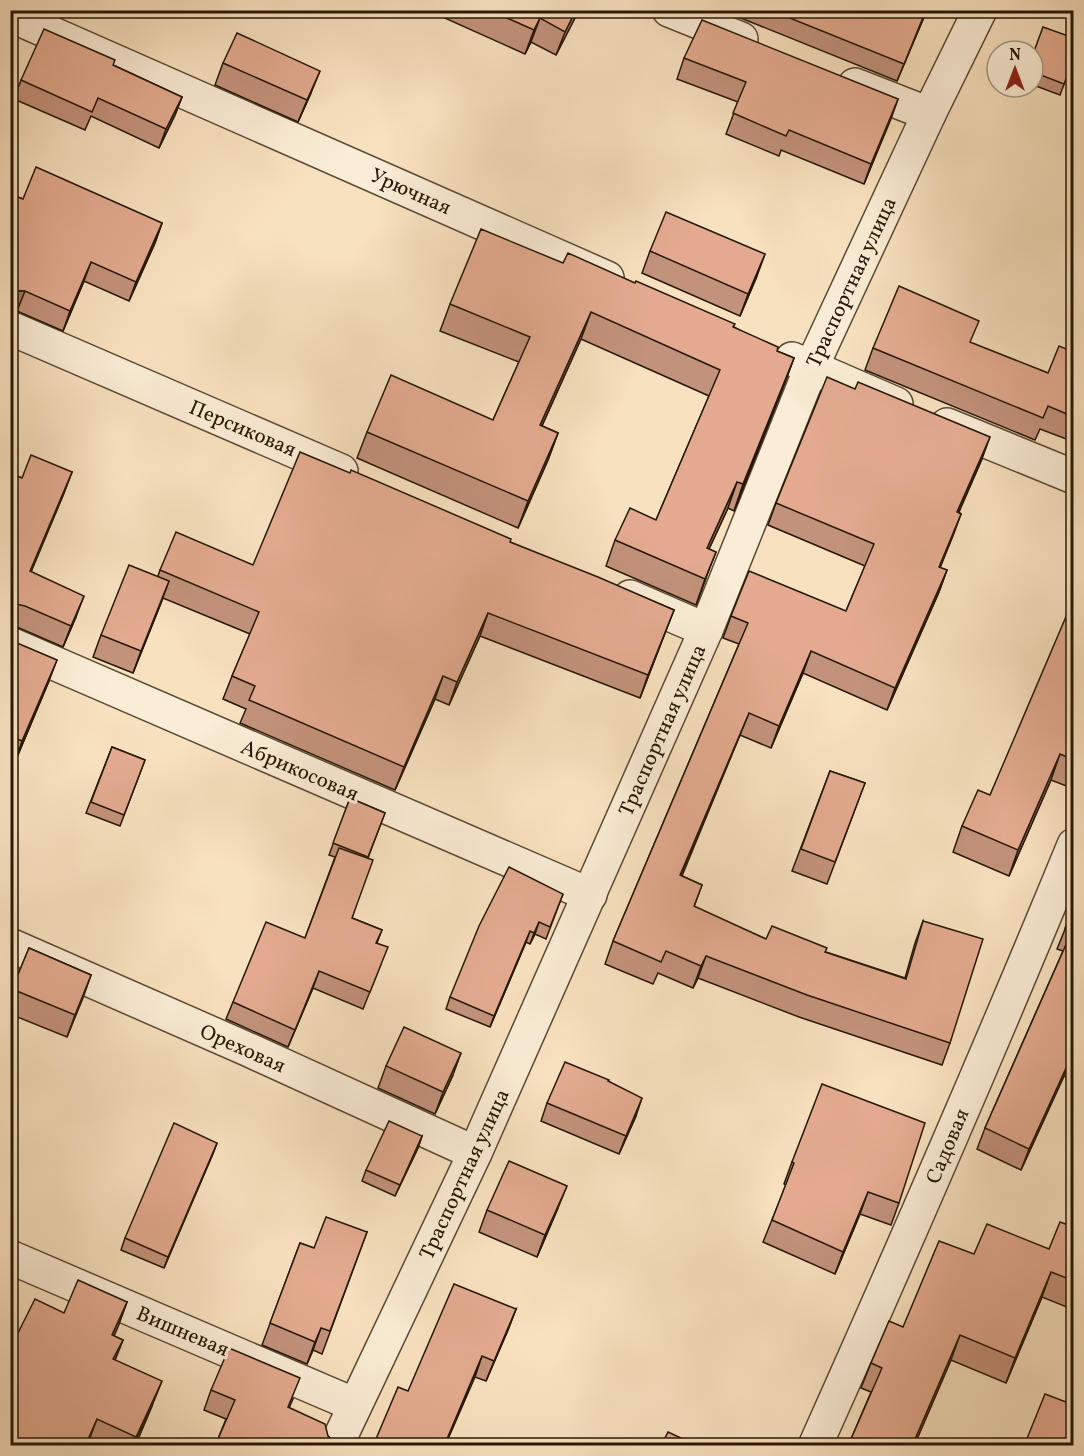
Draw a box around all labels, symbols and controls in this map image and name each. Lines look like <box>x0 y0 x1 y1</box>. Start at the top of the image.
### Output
north arrow <box>985 39 1045 99</box>
text: N <box>1009 45 1021 67</box>
street label: Урючная <box>365 162 455 223</box>
street label: Траспортная улица <box>800 192 905 373</box>
street label: Персиковая <box>184 394 301 465</box>
street label: Траспортная улица <box>612 640 714 821</box>
street label: Абрикосовая <box>236 734 363 809</box>
street label: Ореховая <box>195 1018 290 1081</box>
street label: Траспортная улица <box>413 1084 518 1265</box>
street label: Садовая <box>920 1104 977 1189</box>
street label: Вишневая <box>132 1300 233 1365</box>

